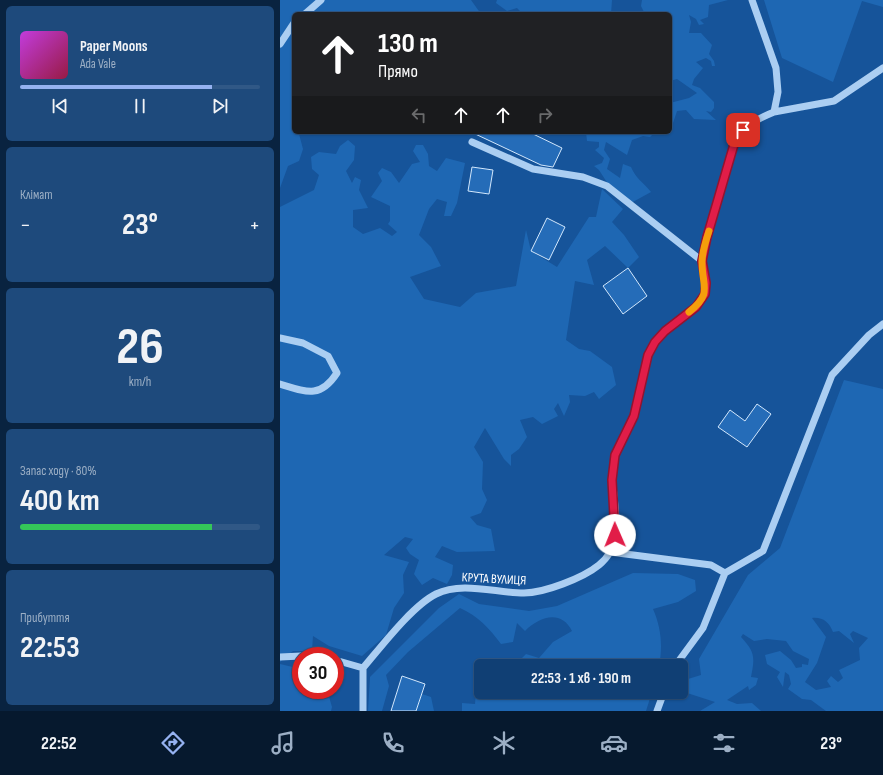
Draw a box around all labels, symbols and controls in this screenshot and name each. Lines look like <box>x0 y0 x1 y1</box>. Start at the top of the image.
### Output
text: 130 m <box>378 27 438 60</box>
icon: ahead <box>312 28 364 80</box>
text: Paper Moons <box>80 37 148 56</box>
text: Ada Vale <box>80 56 116 72</box>
text: Прямо <box>378 61 418 82</box>
icon: previous <box>49 95 71 117</box>
icon: pause <box>129 95 151 117</box>
icon: next <box>209 95 231 117</box>
icon: left <box>408 104 430 126</box>
icon: ahead <box>450 104 472 126</box>
icon: ahead <box>492 104 514 126</box>
icon: right <box>534 104 556 126</box>
pin <box>726 113 760 147</box>
icon: arrive <box>732 119 754 141</box>
text: Клімат <box>20 187 53 203</box>
text: 23° <box>122 207 158 243</box>
text: − <box>20 212 31 239</box>
text: + <box>249 212 260 239</box>
text: 26 <box>116 316 164 379</box>
text: km/h <box>129 374 151 390</box>
text: Запас ходу · 80% <box>20 463 97 479</box>
text: 400 km <box>20 483 100 519</box>
position arrow <box>594 514 636 556</box>
street label: КРУТА ВУЛИЦЯ <box>461 569 527 589</box>
text: Прибуття <box>20 610 70 626</box>
text: 22:53 <box>20 630 80 666</box>
speed limit sign: 30 <box>292 647 344 699</box>
text: 22:53 · 1 хв · 190 m <box>531 669 631 688</box>
icon: directions <box>159 729 187 757</box>
icon: music <box>269 729 297 757</box>
icon: phone <box>379 729 407 757</box>
icon: climate <box>490 729 518 757</box>
icon: car <box>600 729 628 757</box>
icon: filters <box>710 729 738 757</box>
text: 22:52 <box>41 733 77 754</box>
text: 23° <box>820 733 842 754</box>

